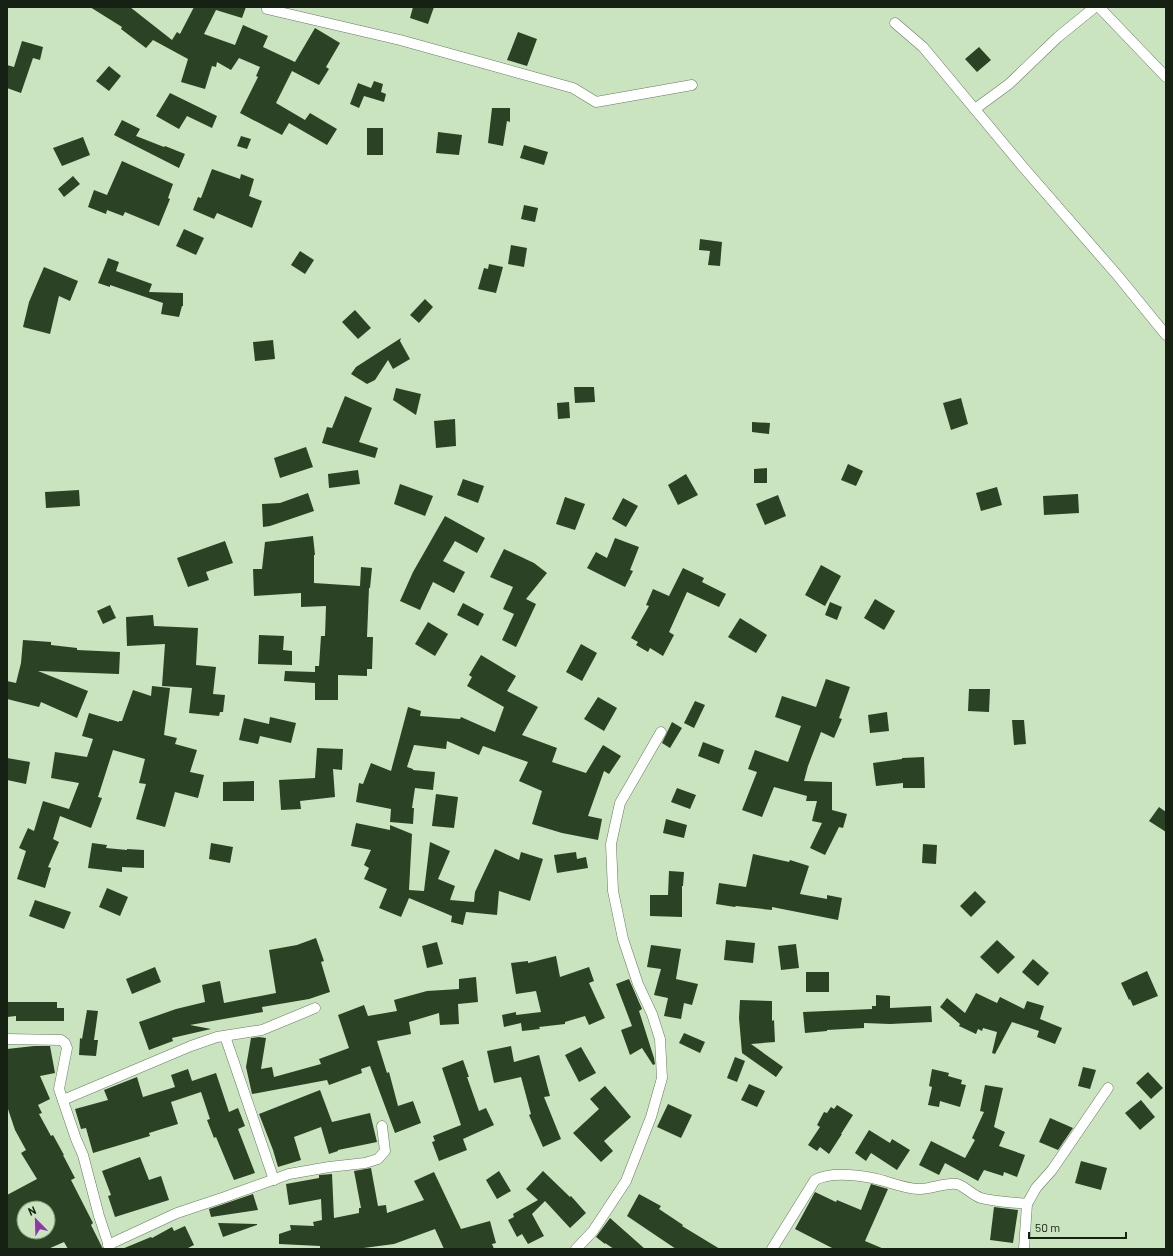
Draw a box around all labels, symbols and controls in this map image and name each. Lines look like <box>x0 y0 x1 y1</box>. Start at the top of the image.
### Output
north arrow <box>16 1200 56 1240</box>
text: N <box>26 1203 38 1218</box>
scale bar <box>1029 1214 1126 1240</box>
text: 50 m <box>1035 1220 1060 1234</box>

